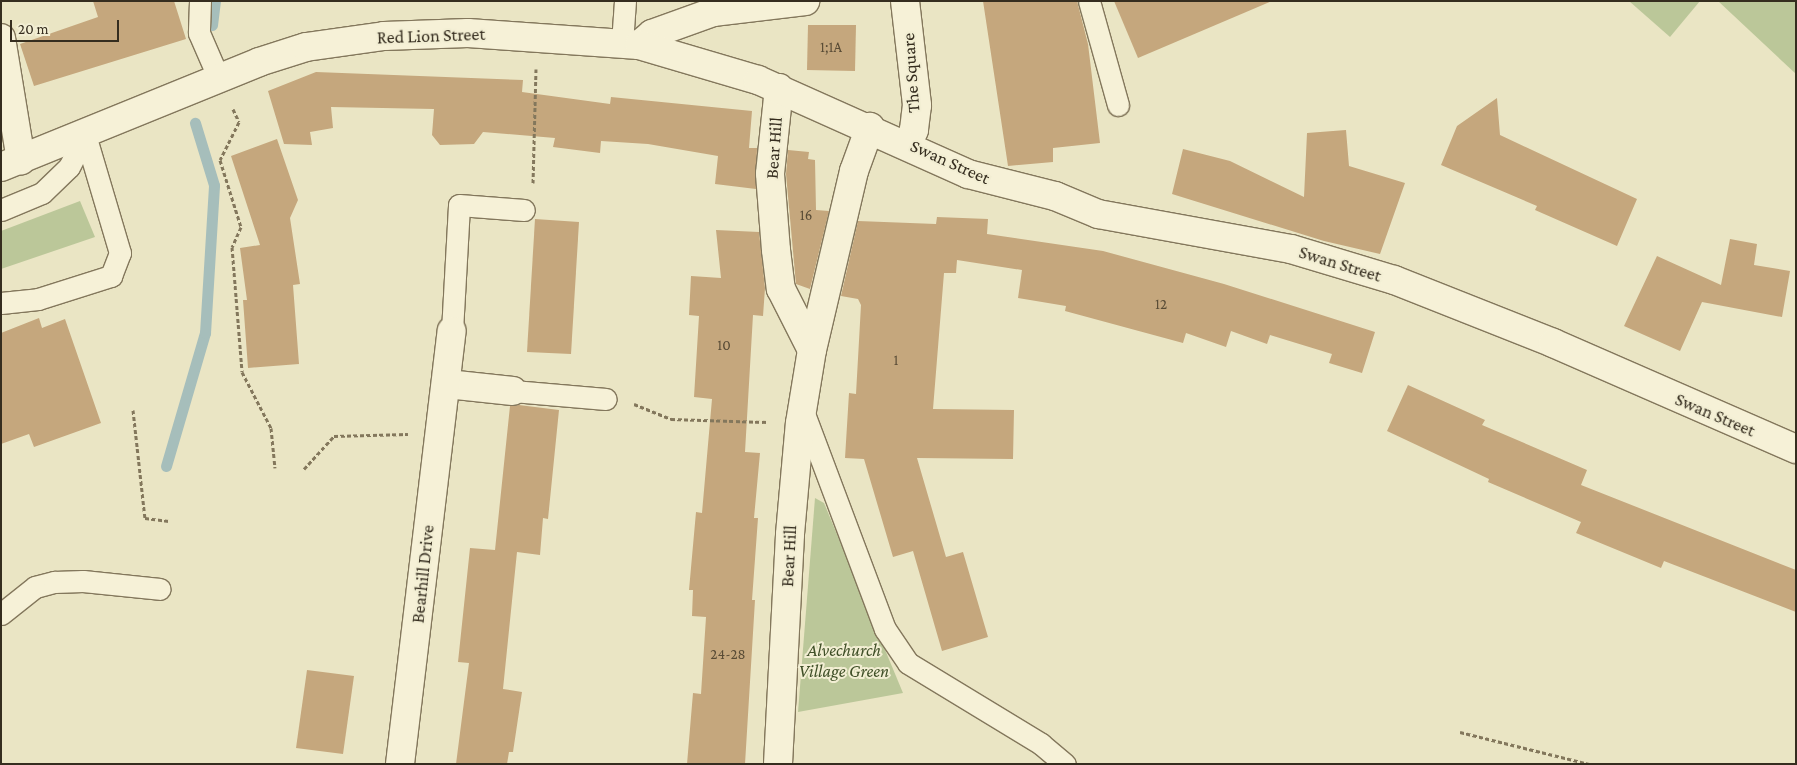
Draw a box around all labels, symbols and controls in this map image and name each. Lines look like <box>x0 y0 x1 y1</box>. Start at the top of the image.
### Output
scale bar <box>12 10 121 42</box>
text: 20 m <box>18 21 49 37</box>
street label: Red Lion Street <box>376 23 486 49</box>
street label: The Square <box>897 32 925 114</box>
house number: 1;1A <box>820 39 842 57</box>
street label: Bear Hill <box>761 116 787 180</box>
street label: Swan Street <box>907 135 993 189</box>
house number: 16 <box>800 207 812 225</box>
street label: Swan Street <box>1296 241 1384 287</box>
house number: 12 <box>1155 296 1167 314</box>
house number: 10 <box>717 337 731 355</box>
house number: 1 <box>894 352 898 370</box>
street label: Swan Street <box>1672 388 1758 442</box>
street label: Bearhill Drive <box>407 524 439 624</box>
street label: Bear Hill <box>777 525 801 587</box>
park label: Alvechurch Village Green <box>799 640 889 682</box>
house number: 24-28 <box>710 646 746 664</box>

